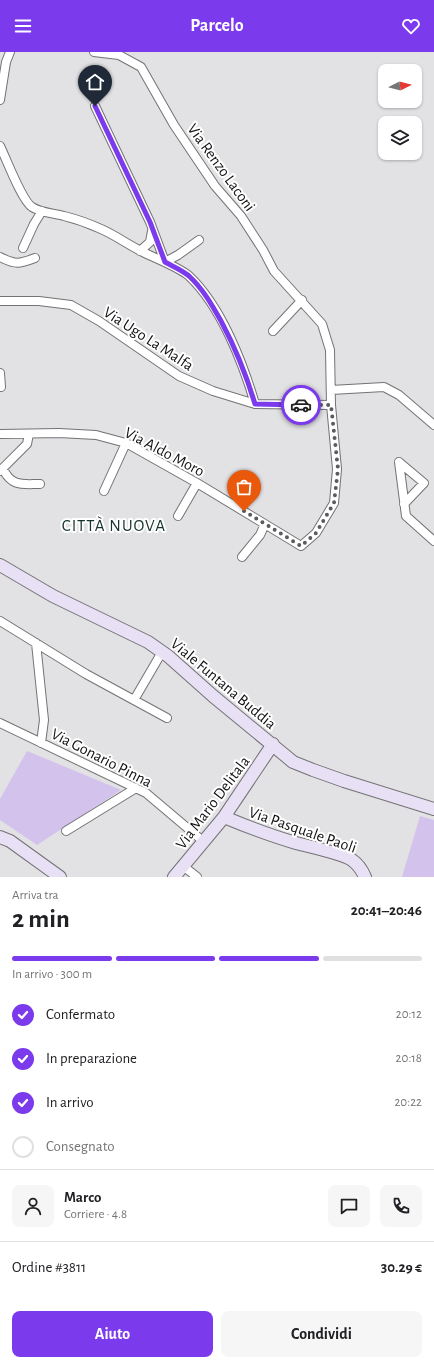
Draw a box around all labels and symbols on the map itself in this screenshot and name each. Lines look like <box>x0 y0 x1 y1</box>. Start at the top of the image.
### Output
north arrow <box>378 64 422 108</box>
pin <box>78 65 112 106</box>
street label: Via Renzo Laconi <box>184 121 258 214</box>
street label: Via Ugo La Malfa <box>101 304 196 374</box>
courier <box>281 385 321 425</box>
street label: Via Aldo Moro <box>122 424 207 480</box>
pin <box>227 470 261 511</box>
district label: CITTÀ NUOVA <box>62 516 166 534</box>
street label: Viale Funtana Buddia <box>168 635 279 732</box>
street label: Via Gonario Pinna <box>49 726 155 790</box>
street label: Via Mario Delitala <box>173 753 253 852</box>
street label: Via Pasquale Paoli <box>247 804 359 856</box>

